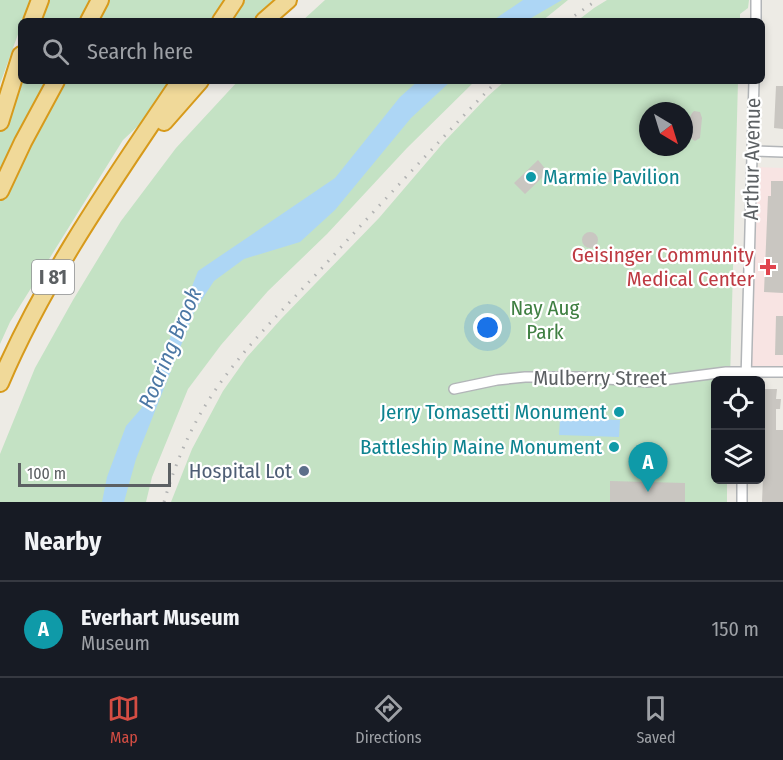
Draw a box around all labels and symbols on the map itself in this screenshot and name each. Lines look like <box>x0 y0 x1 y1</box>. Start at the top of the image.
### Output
street label: Arthur Avenue <box>738 97 766 221</box>
north arrow <box>639 102 693 156</box>
place label: Marmie Pavilion <box>543 164 680 190</box>
marker: Marmie Pavilion <box>524 170 538 184</box>
place label: Geisinger Community Medical Center <box>572 242 755 292</box>
marker: Geisinger Community Medical Center <box>759 258 777 276</box>
road number: I 81 <box>32 260 74 294</box>
water label: Roaring Brook <box>132 283 208 413</box>
park label: Nay Aug Park <box>511 295 580 345</box>
your location <box>473 313 502 342</box>
street label: Mulberry Street <box>533 365 667 391</box>
place label: Jerry Tomasetti Monument <box>380 399 607 425</box>
marker: Jerry Tomasetti Monument <box>612 405 626 419</box>
place label: Battleship Maine Monument <box>360 434 602 460</box>
marker: Battleship Maine Monument <box>607 440 621 454</box>
pin: A <box>628 442 668 492</box>
place label: Hospital Lot <box>189 458 292 484</box>
scale bar <box>18 460 171 488</box>
marker: Hospital Lot <box>297 464 311 478</box>

